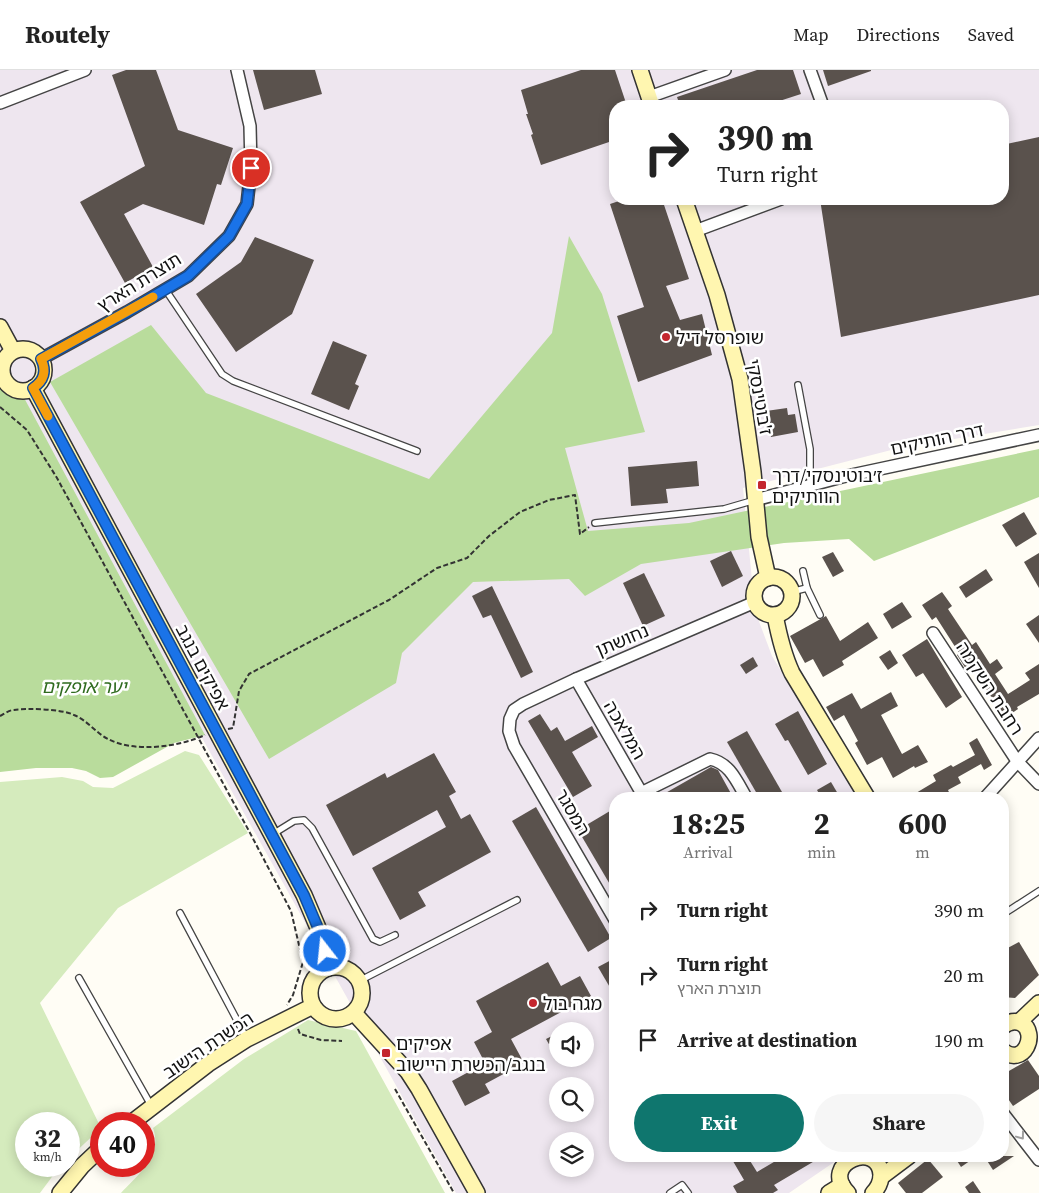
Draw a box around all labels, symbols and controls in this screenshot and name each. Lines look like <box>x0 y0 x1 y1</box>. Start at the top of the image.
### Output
text: Routely <box>25 18 110 51</box>
text: Map <box>793 22 829 47</box>
text: Directions <box>857 22 940 47</box>
text: Saved <box>968 22 1014 47</box>
text: 390 m <box>717 114 813 162</box>
icon: right <box>634 120 699 185</box>
pin <box>230 147 272 189</box>
icon: arrive <box>237 154 265 182</box>
text: Turn right <box>717 159 818 189</box>
street label: תוצרת הארץ <box>92 246 186 318</box>
place label: שופרסל דיל <box>676 325 764 350</box>
marker: שופרסל דיל <box>660 331 672 343</box>
street label: ז'בוטינסקי <box>741 357 779 437</box>
street label: דרך הותיקים <box>888 417 986 461</box>
place label: ז׳בוטינסקי/דרך הוותיקים <box>772 463 882 509</box>
marker: ז׳בוטינסקי/דרך הוותיקים <box>756 479 768 491</box>
street label: נחושתן <box>592 618 652 662</box>
street label: אפיקים בנגב <box>170 620 236 714</box>
street label: רחבת השקמה <box>950 636 1030 740</box>
park label: יער אופקים <box>41 674 128 699</box>
street label: המלאכה <box>598 696 652 764</box>
street label: המסגר <box>550 784 596 840</box>
text: 18:25 <box>671 803 745 844</box>
text: 2 <box>813 803 830 844</box>
text: 600 <box>898 803 947 844</box>
text: Arrival <box>683 841 733 863</box>
text: min <box>807 841 836 863</box>
text: m <box>915 841 930 863</box>
icon: right <box>634 896 662 924</box>
text: Turn right <box>677 897 768 923</box>
text: 390 m <box>934 897 984 923</box>
position arrow <box>298 924 350 976</box>
text: Turn right <box>677 951 768 977</box>
icon: right <box>634 961 662 989</box>
text: 20 m <box>943 962 984 988</box>
text: תוצרת הארץ <box>677 977 761 999</box>
place label: מגה בול <box>543 991 602 1016</box>
marker: מגה בול <box>527 997 539 1009</box>
street label: הכשרת הישוב <box>158 1005 258 1085</box>
map controls <box>549 1022 594 1177</box>
button: sound <box>549 1022 594 1067</box>
icon: arrive <box>634 1026 662 1054</box>
text: Arrive at destination <box>677 1027 857 1053</box>
text: 190 m <box>934 1027 984 1053</box>
place label: אפיקים בנגב/הכשרת היישוב <box>396 1031 546 1077</box>
marker: אפיקים בנגב/הכשרת היישוב <box>380 1047 392 1059</box>
button: search <box>549 1077 594 1122</box>
button: Exit <box>634 1094 804 1152</box>
button: Share <box>814 1094 984 1152</box>
speed limit sign: 40 <box>90 1112 155 1177</box>
text: 32 <box>34 1121 61 1155</box>
one-way arrow <box>1015 1130 1023 1139</box>
button: layers <box>549 1132 594 1177</box>
text: km/h <box>33 1149 62 1165</box>

